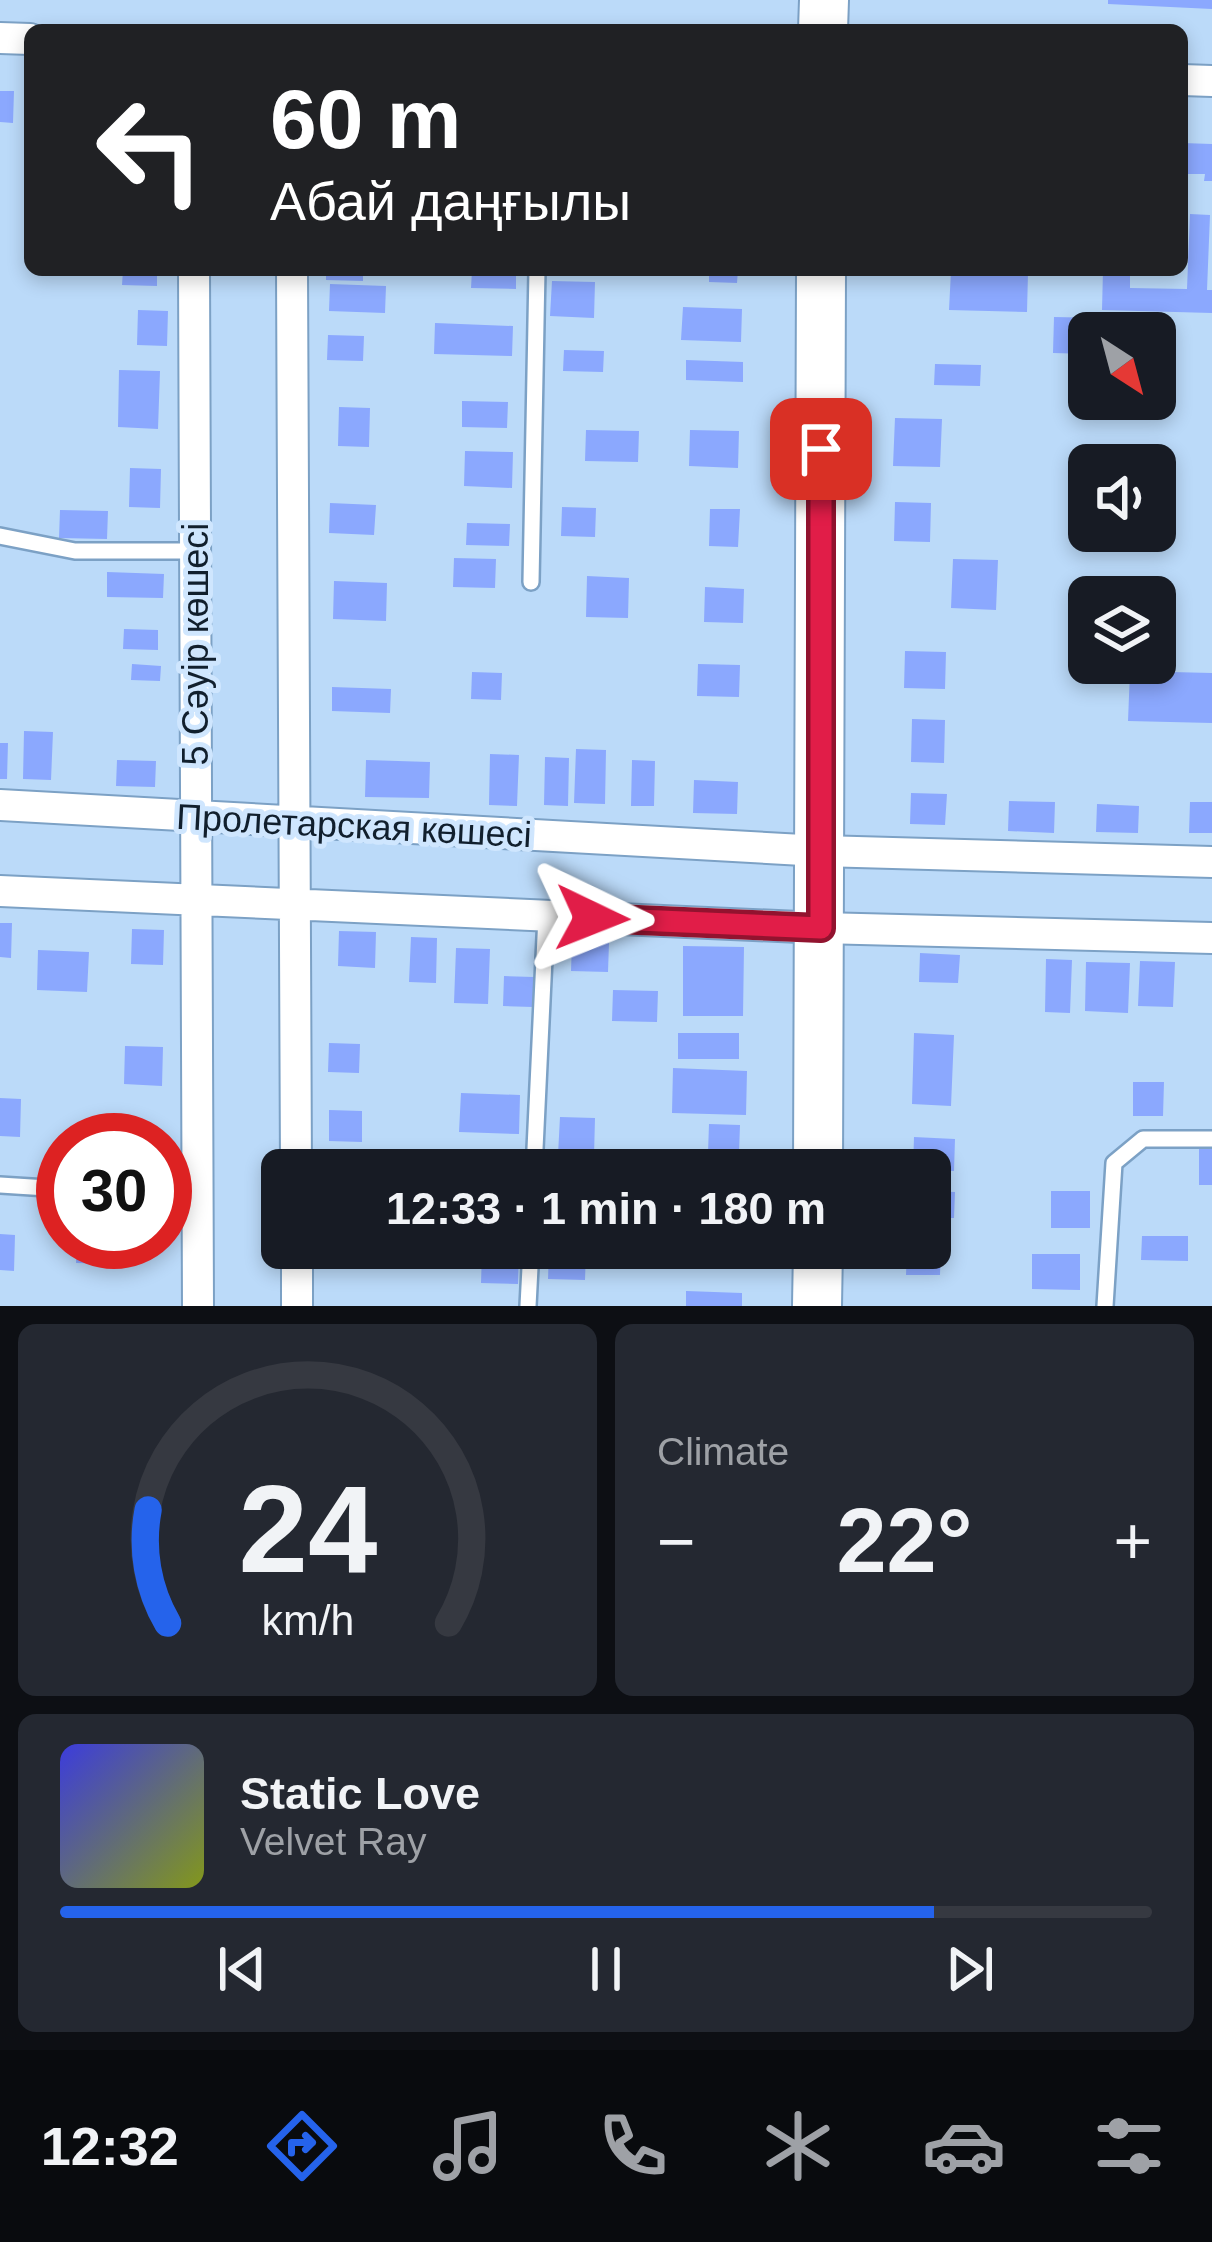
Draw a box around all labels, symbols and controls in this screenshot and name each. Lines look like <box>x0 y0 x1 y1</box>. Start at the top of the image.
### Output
icon: left <box>72 72 228 228</box>
text: 60 m <box>270 72 461 166</box>
text: Абай даңғылы <box>270 171 631 231</box>
north arrow <box>1068 312 1176 420</box>
map controls <box>1068 312 1176 684</box>
pin <box>770 398 872 500</box>
icon: arrive <box>788 416 854 482</box>
button: sound <box>1068 444 1176 552</box>
street label: 5 Сәуір көшесі <box>175 523 216 765</box>
button: layers <box>1068 576 1176 684</box>
street label: Пролетарская көшесі <box>175 796 533 855</box>
position arrow <box>529 855 655 981</box>
speed limit sign: 30 <box>36 1113 192 1269</box>
text: 12:33 · 1 min · 180 m <box>386 1183 826 1234</box>
text: Climate <box>657 1430 789 1473</box>
text: 24 <box>238 1459 377 1598</box>
text: 22° <box>836 1491 973 1591</box>
text: − <box>657 1504 696 1578</box>
text: + <box>1113 1504 1152 1578</box>
text: km/h <box>261 1596 354 1644</box>
text: Static Love <box>240 1768 480 1819</box>
text: Velvet Ray <box>240 1820 426 1863</box>
icon: previous <box>209 1936 275 2002</box>
icon: pause <box>573 1936 639 2002</box>
icon: next <box>937 1936 1003 2002</box>
icon: directions <box>260 2104 344 2188</box>
icon: music <box>426 2104 510 2188</box>
icon: phone <box>591 2104 675 2188</box>
icon: climate <box>756 2104 840 2188</box>
icon: car <box>922 2104 1006 2188</box>
icon: filters <box>1087 2104 1171 2188</box>
text: 12:32 <box>41 2116 179 2176</box>

